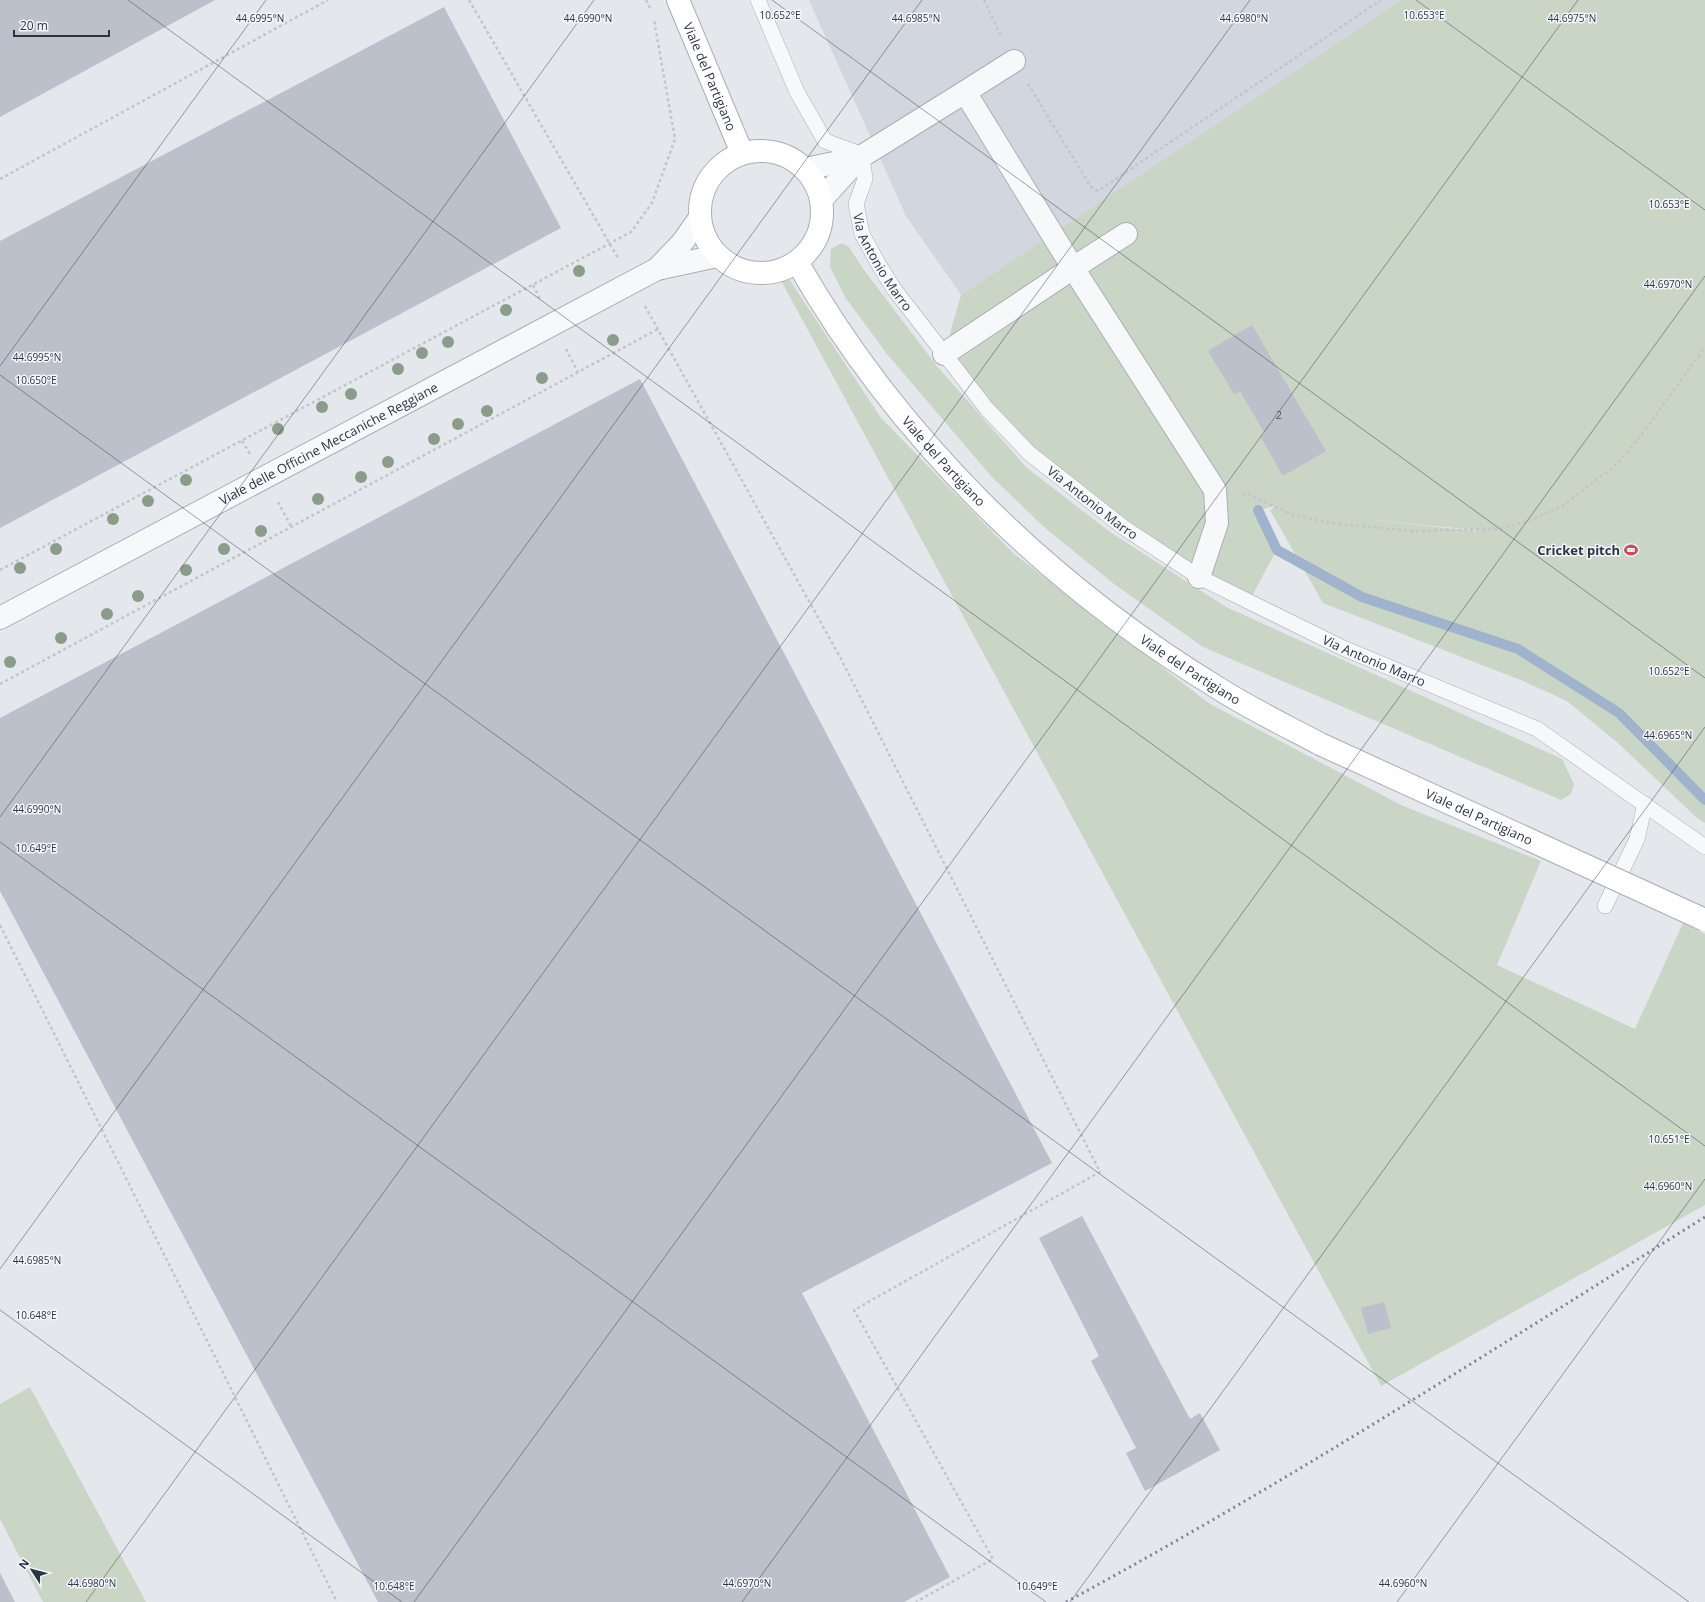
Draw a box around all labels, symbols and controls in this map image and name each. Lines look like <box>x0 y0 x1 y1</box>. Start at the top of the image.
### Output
text: 10.652°E <box>759 8 801 22</box>
text: 10.653°E <box>1403 8 1445 22</box>
text: 44.6995°N <box>236 11 284 25</box>
text: 44.6990°N <box>564 11 612 25</box>
text: 44.6985°N <box>892 11 940 25</box>
text: 44.6980°N <box>1220 11 1268 25</box>
text: 44.6975°N <box>1548 11 1596 25</box>
scale bar <box>14 12 109 38</box>
text: 20 m <box>20 17 48 34</box>
street label: Viale del Partigiano <box>679 20 741 134</box>
text: 10.653°E <box>1648 197 1690 211</box>
street label: Via Antonio Marro <box>849 211 917 315</box>
text: 44.6970°N <box>1644 277 1692 291</box>
text: 44.6995°N <box>13 350 61 364</box>
text: 10.650°E <box>15 373 57 387</box>
street label: Viale delle Officine Meccaniche Reggiane <box>216 378 441 509</box>
house number: 2 <box>1276 407 1282 422</box>
street label: Viale del Partigiano <box>898 412 990 510</box>
street label: Via Antonio Marro <box>1043 462 1142 544</box>
place label: Cricket pitch <box>1537 541 1620 559</box>
sports icon: Cricket pitch <box>1623 542 1639 558</box>
street label: Viale del Partigiano <box>1137 630 1244 709</box>
street label: Via Antonio Marro <box>1320 630 1428 691</box>
text: 10.652°E <box>1648 664 1690 678</box>
text: 44.6965°N <box>1644 728 1692 742</box>
street label: Viale del Partigiano <box>1423 784 1536 849</box>
text: 44.6990°N <box>13 802 61 816</box>
text: 10.649°E <box>15 841 57 855</box>
text: 10.651°E <box>1648 1132 1690 1146</box>
text: 44.6960°N <box>1644 1179 1692 1193</box>
text: 44.6985°N <box>13 1253 61 1267</box>
text: 10.648°E <box>15 1308 57 1322</box>
north arrow <box>12 1550 52 1590</box>
text: N <box>15 1556 32 1572</box>
text: 44.6980°N <box>68 1576 116 1590</box>
text: 44.6970°N <box>723 1576 771 1590</box>
text: 44.6960°N <box>1379 1576 1427 1590</box>
text: 10.648°E <box>373 1579 415 1593</box>
text: 10.649°E <box>1016 1579 1058 1593</box>

